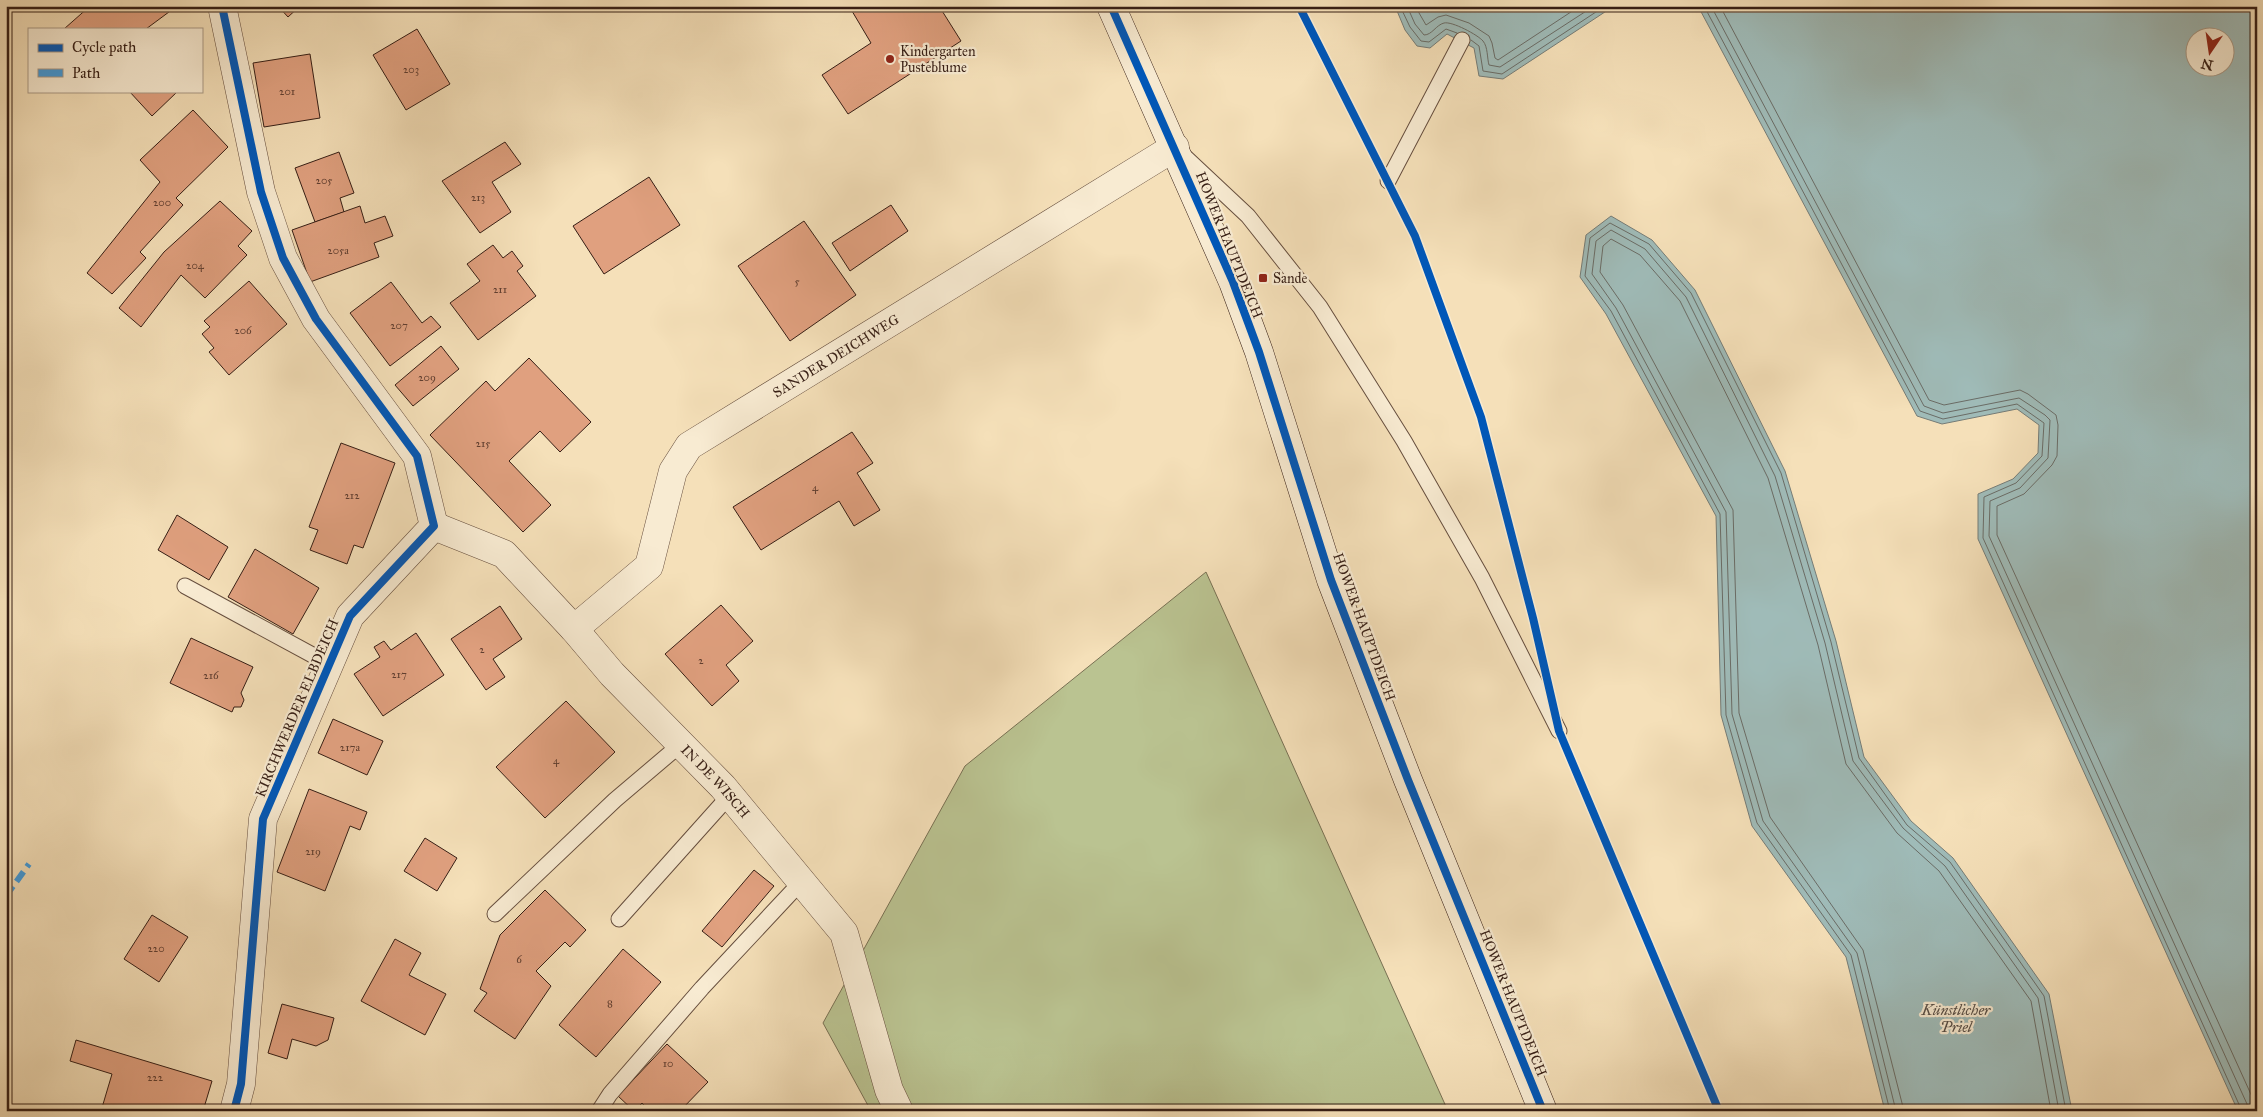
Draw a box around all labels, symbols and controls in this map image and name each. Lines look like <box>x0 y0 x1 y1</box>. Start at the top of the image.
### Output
legend <box>28 28 202 92</box>
north arrow <box>2186 28 2236 78</box>
text: Cycle path <box>72 38 137 56</box>
place label: Kindergarten Pusteblume <box>900 43 976 76</box>
marker: Kindergarten Pusteblume <box>884 53 896 65</box>
text: N <box>2199 55 2215 74</box>
house number: 203 <box>403 63 419 76</box>
text: Path <box>72 64 101 82</box>
house number: 201 <box>279 85 295 98</box>
street label: HOWER HAUPTDEICH <box>1192 169 1266 321</box>
house number: 205 <box>316 174 332 187</box>
house number: 213 <box>471 191 485 204</box>
house number: 200 <box>153 196 171 209</box>
house number: 205a <box>327 244 349 257</box>
house number: 204 <box>186 259 205 272</box>
place label: Sande <box>1273 270 1308 287</box>
marker: Sande <box>1257 272 1269 284</box>
house number: 5 <box>794 275 800 288</box>
house number: 211 <box>493 283 507 296</box>
street label: SANDER DEICHWEG <box>770 310 902 401</box>
house number: 207 <box>390 319 408 332</box>
house number: 206 <box>234 324 252 337</box>
house number: 209 <box>418 371 436 384</box>
house number: 215 <box>476 437 490 450</box>
house number: 4 <box>812 481 819 494</box>
house number: 212 <box>344 489 360 502</box>
street label: HOWER HAUPTDEICH <box>1329 550 1399 704</box>
street label: KIRCHWERDER ELBDEICH <box>252 616 342 800</box>
house number: 2 <box>479 643 485 656</box>
house number: 2 <box>698 654 704 667</box>
house number: 217 <box>391 668 407 681</box>
house number: 216 <box>203 669 219 682</box>
house number: 217a <box>340 741 360 754</box>
street label: IN DE WISCH <box>678 741 754 821</box>
house number: 4 <box>553 754 560 767</box>
house number: 219 <box>305 845 321 858</box>
street label: HOWER HAUPTDEICH <box>1476 927 1550 1079</box>
house number: 220 <box>147 942 165 955</box>
house number: 6 <box>516 953 522 966</box>
house number: 8 <box>607 997 613 1010</box>
water label: Künstlicher Priel <box>1921 1001 1991 1036</box>
house number: 10 <box>663 1057 673 1070</box>
house number: 222 <box>147 1071 164 1084</box>

